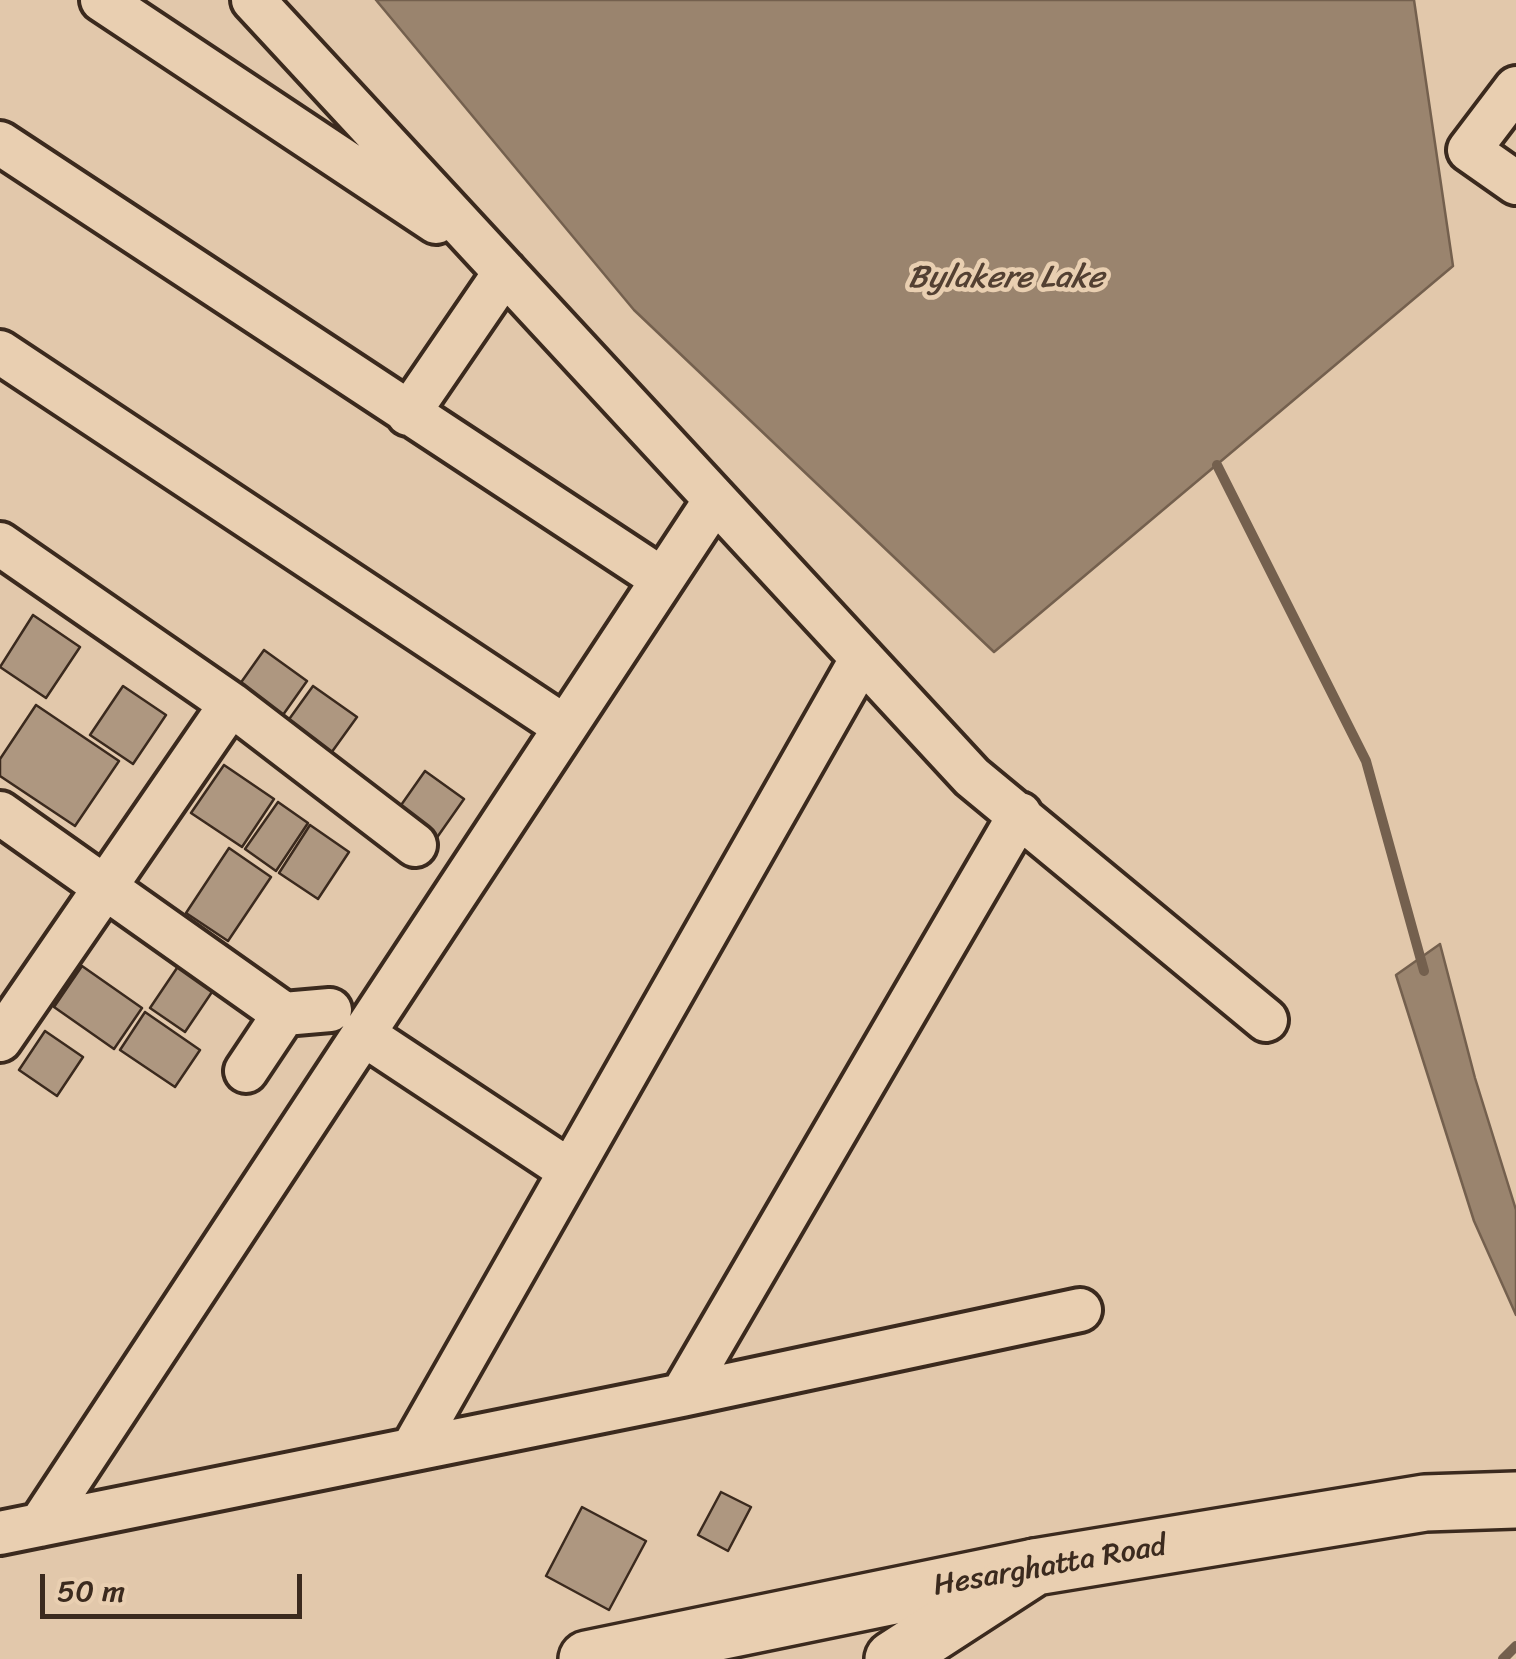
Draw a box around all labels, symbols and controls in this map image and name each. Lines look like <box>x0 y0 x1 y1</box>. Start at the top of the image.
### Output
water label: Bylakere Lake <box>908 260 1104 298</box>
street label: Hesarghatta Road <box>931 1529 1169 1605</box>
scale bar <box>45 1554 308 1616</box>
text: 50 m <box>57 1564 125 1618</box>

